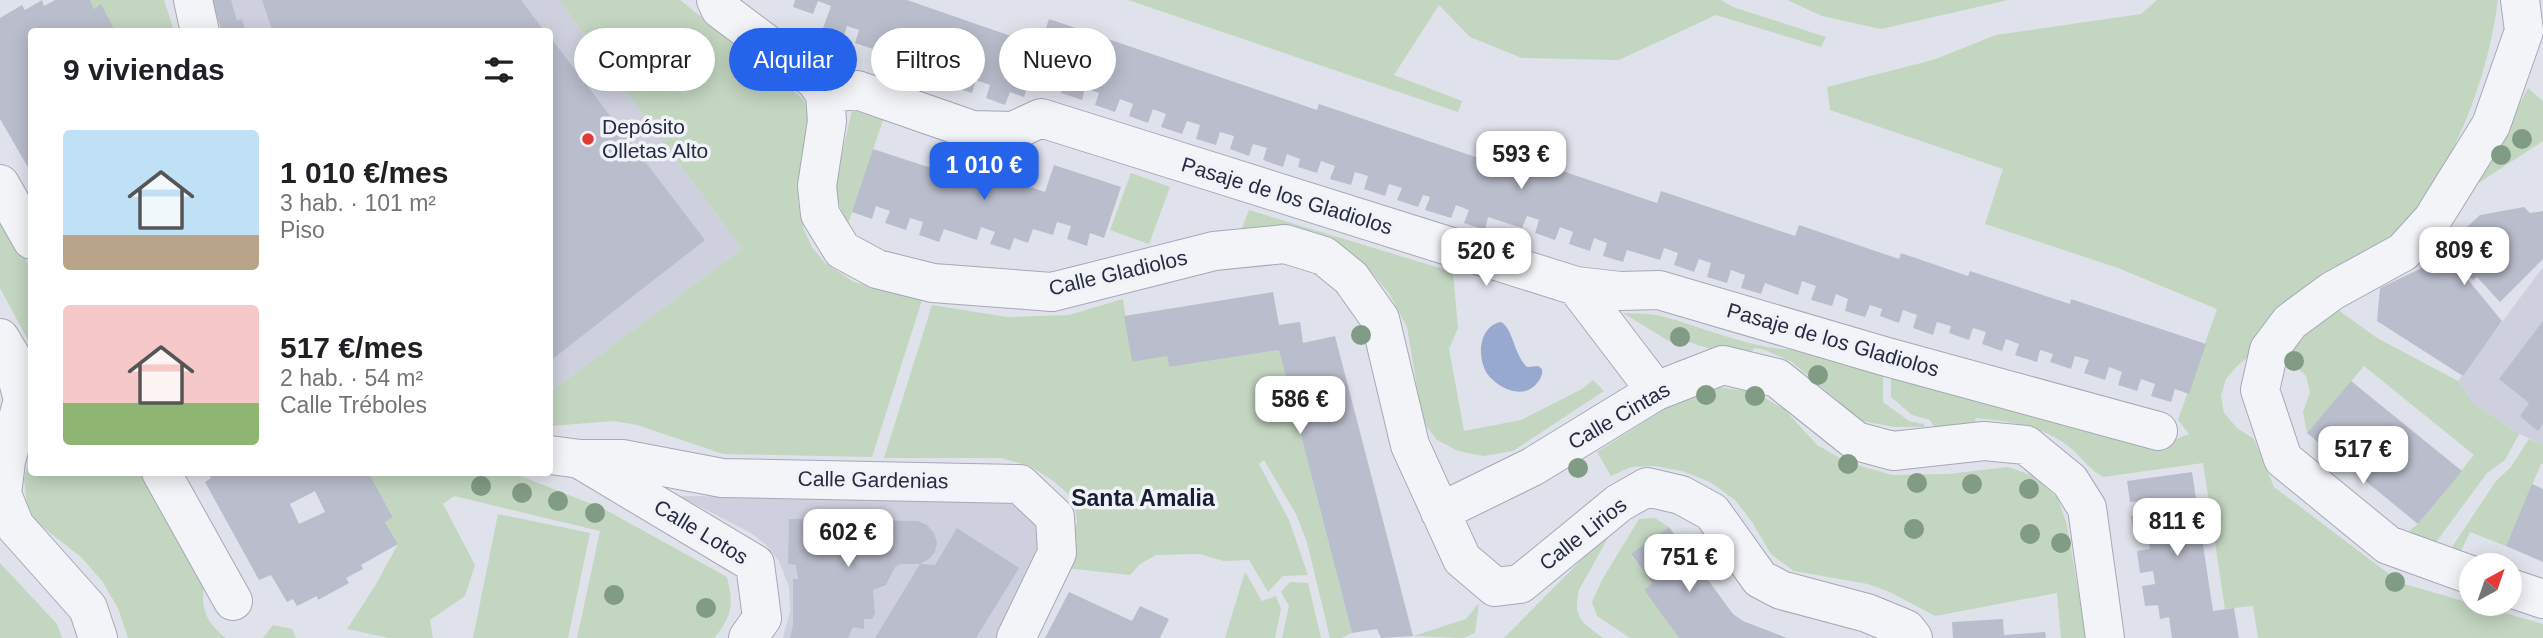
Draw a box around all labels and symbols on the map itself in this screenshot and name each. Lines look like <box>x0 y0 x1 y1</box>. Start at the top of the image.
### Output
place label: Depósito Olletas Alto <box>602 115 708 162</box>
marker: Depósito Olletas Alto <box>580 131 596 147</box>
pin: 593 € <box>1472 132 1570 191</box>
pin: 1 010 € <box>919 142 1049 202</box>
street label: Pasaje de los Gladiolos <box>1179 152 1395 239</box>
pin: 809 € <box>2415 228 2513 287</box>
pin: 520 € <box>1437 229 1535 288</box>
street label: Calle Gladiolos <box>1046 245 1189 300</box>
street label: Pasaje de los Gladiolos <box>1724 298 1942 381</box>
pin: 586 € <box>1251 376 1349 436</box>
street label: Calle Cintas <box>1564 377 1674 454</box>
pin: 517 € <box>2314 426 2412 486</box>
street label: Calle Gardenias <box>798 467 948 492</box>
district label: Santa Amalia <box>1071 485 1215 511</box>
street label: Calle Lirios <box>1535 493 1631 575</box>
street label: Calle Lotos <box>650 495 752 568</box>
pin: 811 € <box>2128 498 2226 558</box>
pin: 602 € <box>799 510 897 569</box>
pin: 751 € <box>1640 534 1738 594</box>
north arrow <box>2459 553 2522 616</box>

